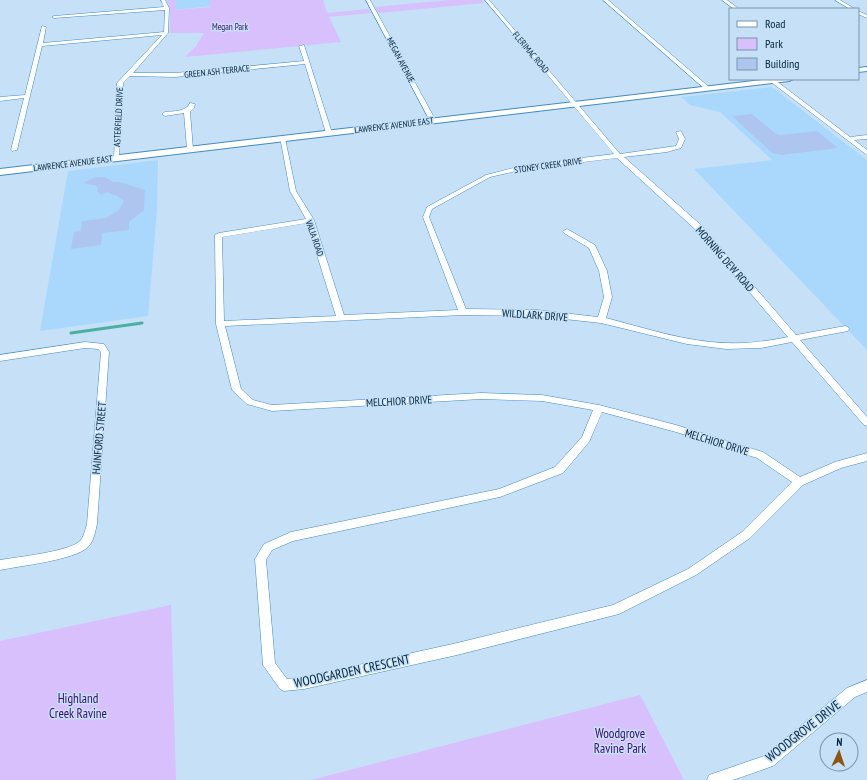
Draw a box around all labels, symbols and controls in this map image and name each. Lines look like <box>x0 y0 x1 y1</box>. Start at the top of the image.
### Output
legend <box>729 8 859 80</box>
text: Road <box>765 16 785 31</box>
park label: Megan Park <box>212 21 249 32</box>
street label: FLERIMAC ROAD <box>510 29 552 75</box>
street label: MEGAN AVENUE <box>384 35 418 85</box>
text: Park <box>765 36 783 51</box>
text: Building <box>765 56 800 71</box>
street label: GREEN ASH TERRACE <box>184 62 251 80</box>
street label: ASTERFIELD DRIVE <box>111 87 125 147</box>
street label: LAWRENCE AVENUE EAST <box>354 115 434 135</box>
street label: LAWRENCE AVENUE EAST <box>33 153 113 173</box>
street label: STONEY CREEK DRIVE <box>513 155 583 175</box>
street label: VALIA ROAD <box>303 217 326 258</box>
street label: MORNING DEW ROAD <box>693 223 757 295</box>
street label: WILDLARK DRIVE <box>501 306 569 324</box>
street label: MELCHIOR DRIVE <box>366 392 433 410</box>
street label: HAINFORD STREET <box>89 401 109 475</box>
street label: MELCHIOR DRIVE <box>683 426 751 458</box>
street label: WOODGARDEN CRESCENT <box>292 650 412 692</box>
park label: Highland Creek Ravine <box>49 690 107 722</box>
street label: WOODGROVE DRIVE <box>762 696 844 766</box>
park label: Woodgrove Ravine Park <box>594 725 646 757</box>
north arrow <box>819 732 859 772</box>
text: N <box>836 735 843 749</box>

